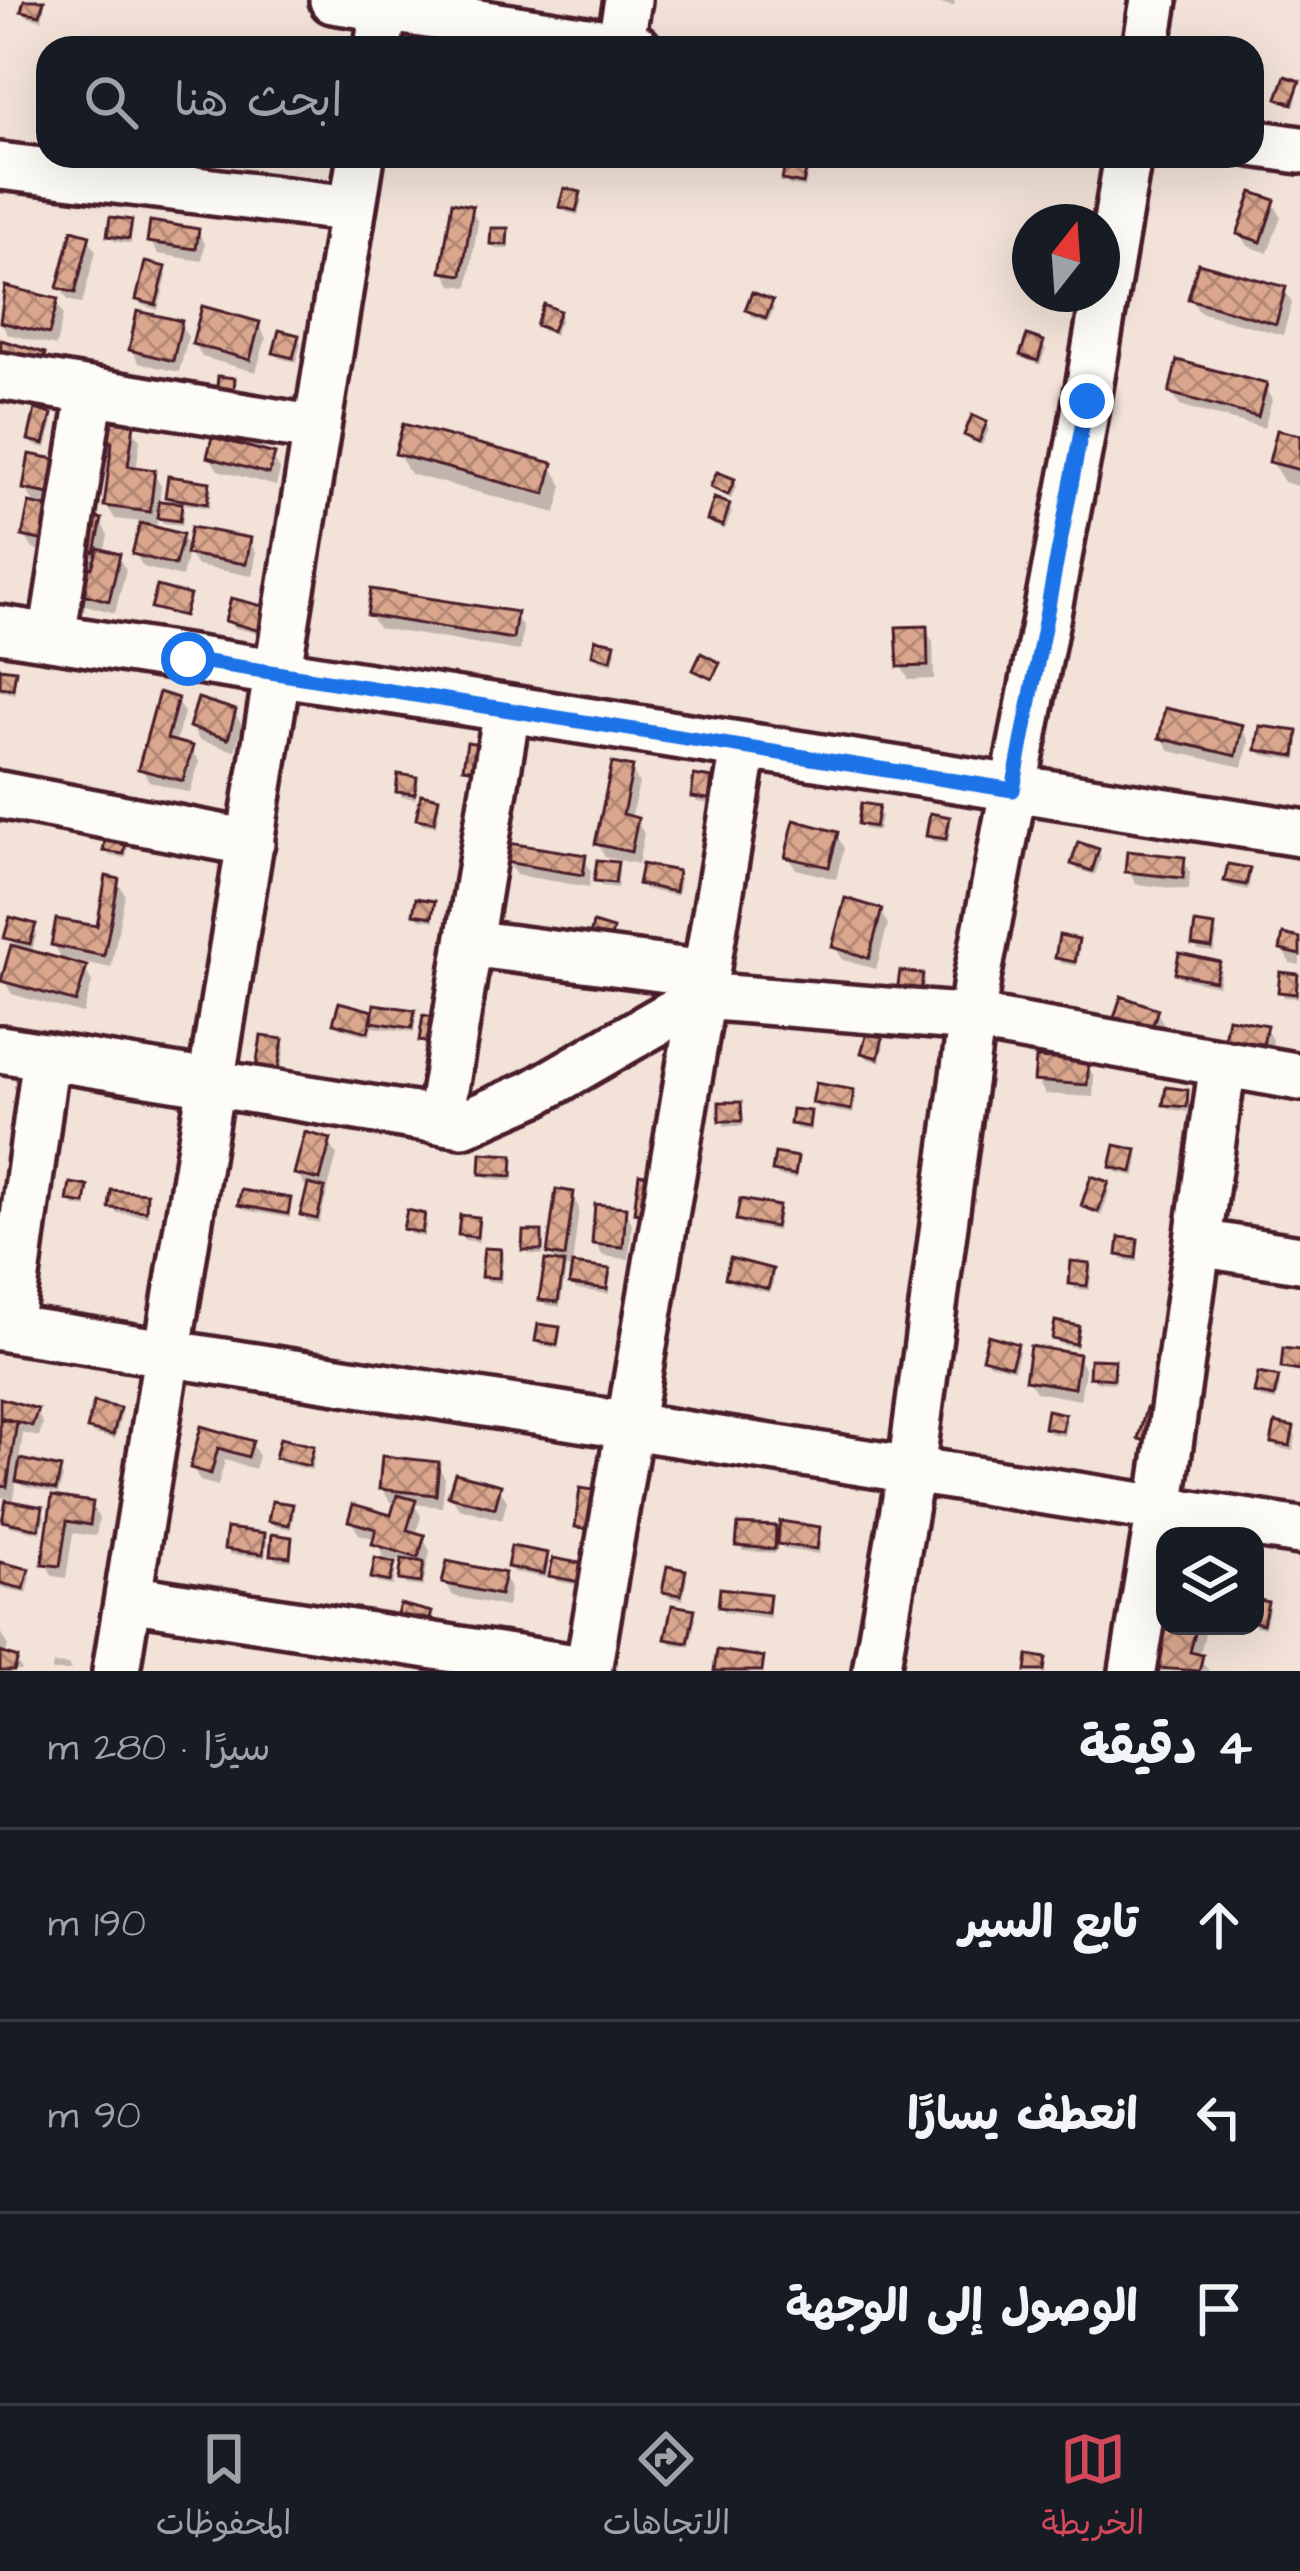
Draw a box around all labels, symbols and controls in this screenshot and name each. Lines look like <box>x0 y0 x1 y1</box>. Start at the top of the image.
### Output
search box <box>36 36 1264 168</box>
icon: search <box>78 69 144 135</box>
text: ابحث هنا <box>174 71 342 133</box>
north arrow <box>1012 204 1120 312</box>
route end <box>1060 374 1114 428</box>
route start <box>161 632 215 686</box>
map controls <box>1156 1527 1264 1635</box>
button: layers <box>1156 1527 1264 1635</box>
text: 4 دقيقة <box>1079 1713 1252 1784</box>
text: سيرًا · 280 m <box>48 1722 271 1776</box>
icon: ahead <box>1186 1892 1252 1958</box>
text: تابع السير <box>960 1893 1138 1955</box>
text: 190 m <box>48 1898 146 1952</box>
icon: left <box>1186 2084 1252 2150</box>
text: انعطف يسارًا <box>907 2085 1138 2147</box>
text: 90 m <box>48 2090 141 2144</box>
icon: arrive <box>1186 2276 1252 2342</box>
text: الوصول إلى الوجهة <box>786 2277 1138 2339</box>
tab: المحفوظات <box>156 2426 292 2552</box>
tab: الاتجاهات <box>603 2426 730 2552</box>
tab: الخريطة <box>1041 2426 1144 2552</box>

